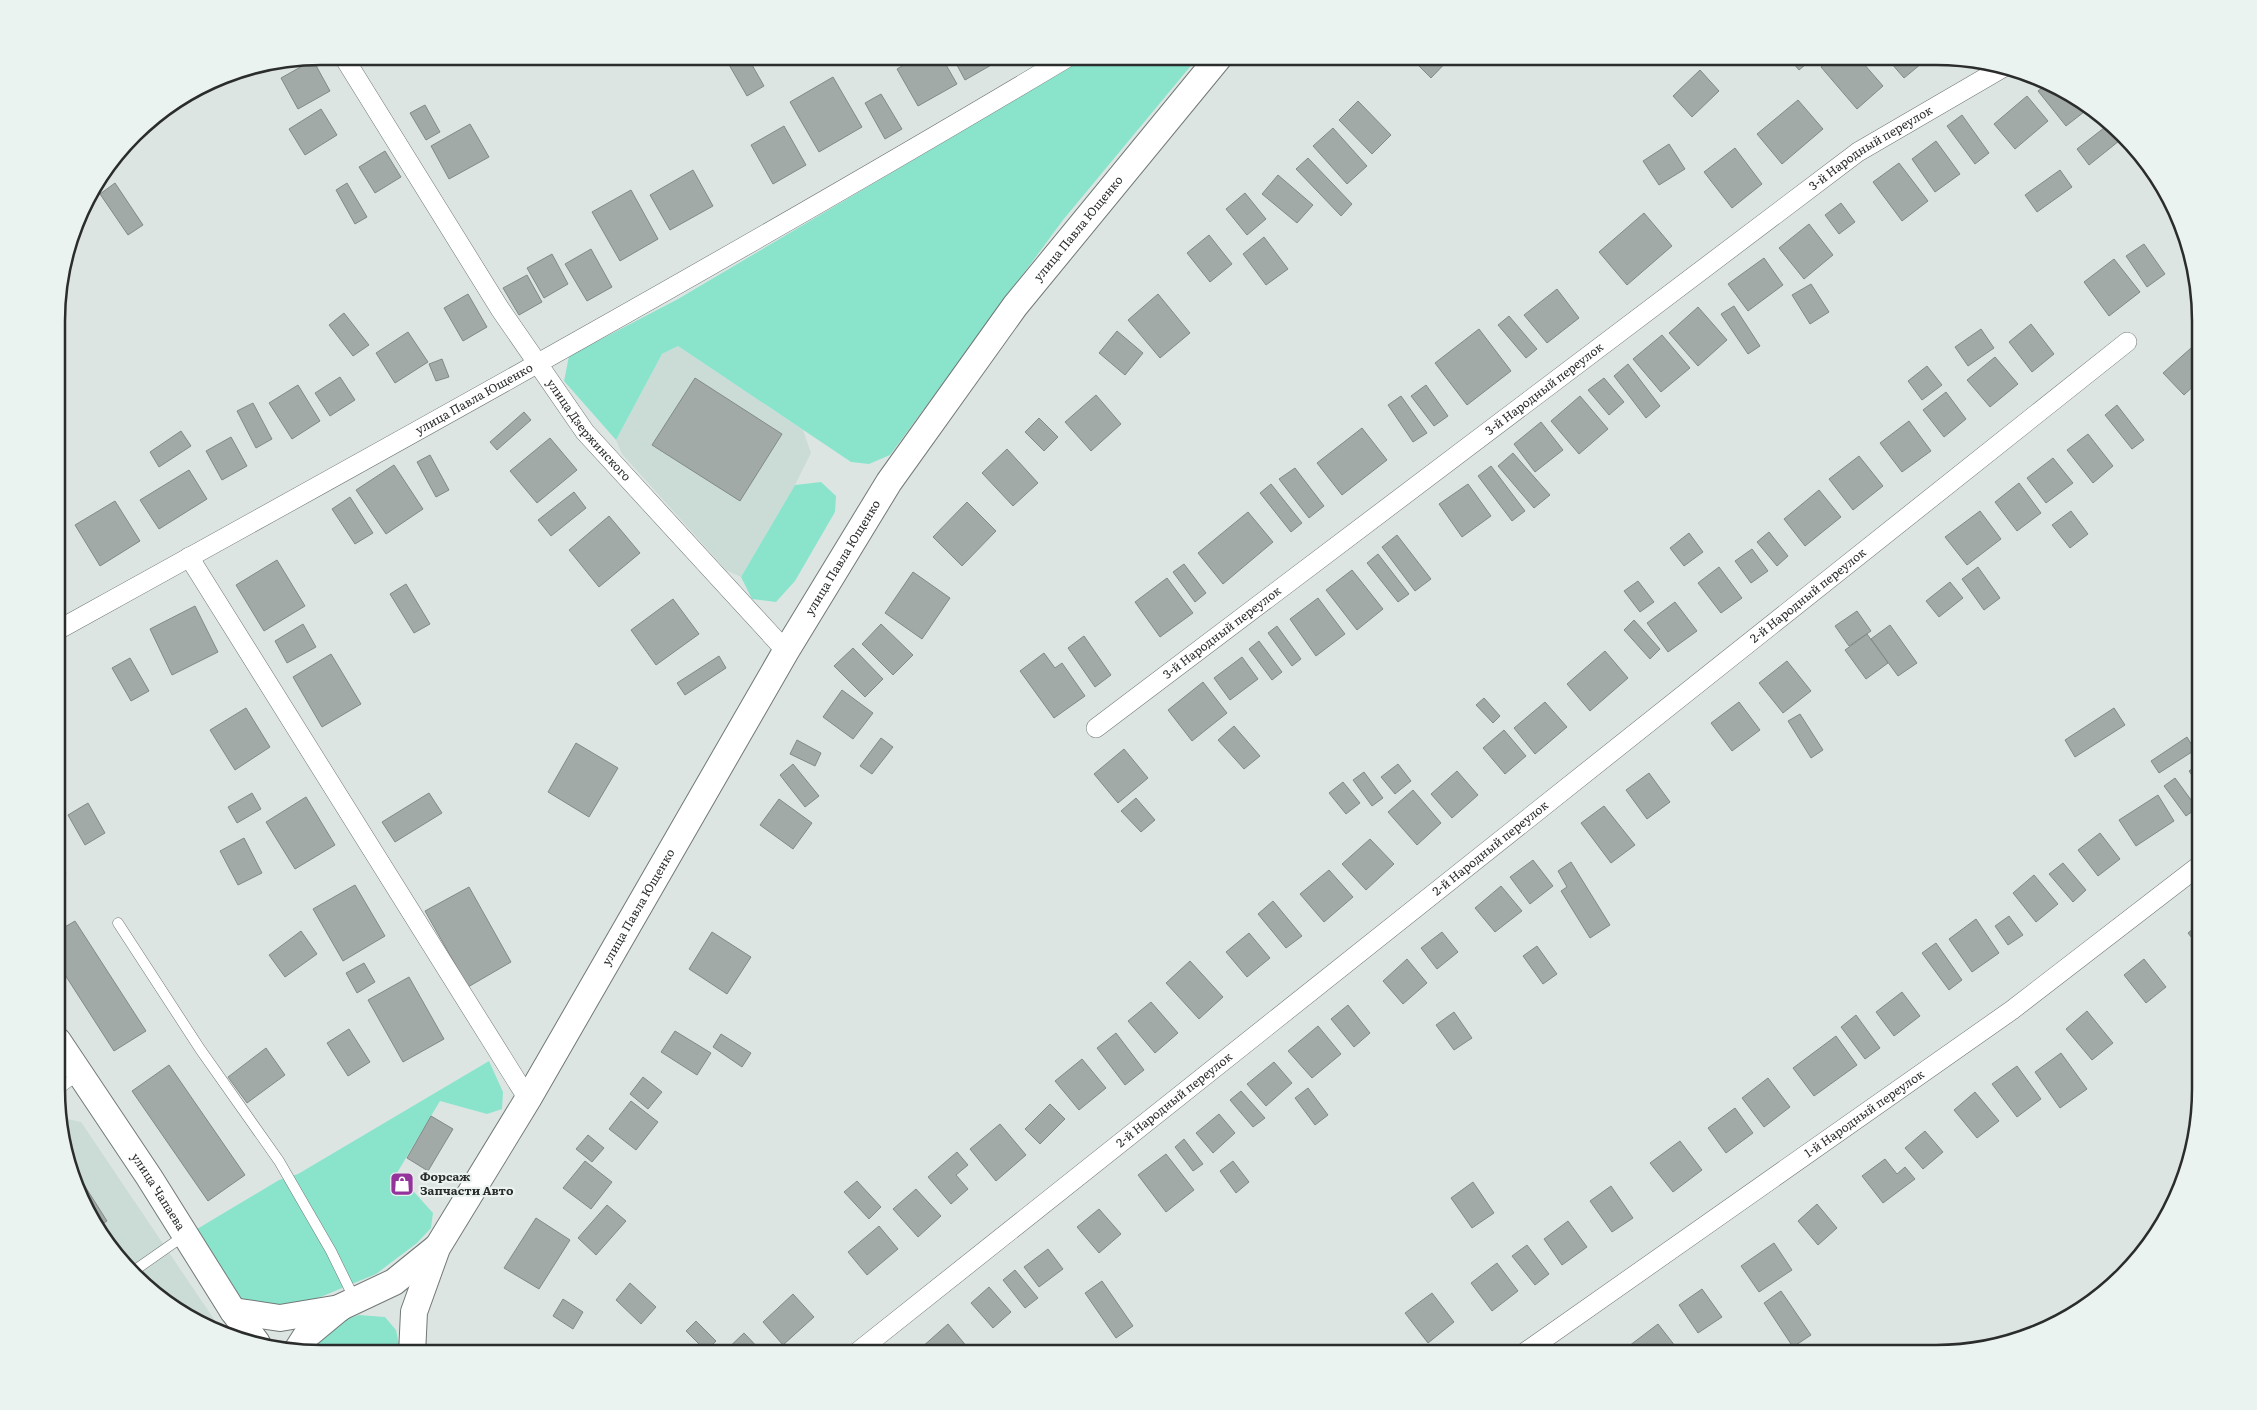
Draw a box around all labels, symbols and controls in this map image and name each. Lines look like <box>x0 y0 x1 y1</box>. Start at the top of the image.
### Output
street label: 3-й Народный переулок <box>1805 101 1935 194</box>
street label: улица Павла Ющенко <box>1029 171 1127 285</box>
street label: 3-й Народный переулок <box>1481 338 1607 439</box>
street label: улица Павла Ющенко <box>412 358 536 438</box>
street label: улица Дзержинского <box>543 375 636 485</box>
street label: улица Павла Ющенко <box>800 496 884 618</box>
street label: 2-й Народный переулок <box>1746 543 1869 647</box>
street label: 3-й Народный переулок <box>1158 581 1284 683</box>
street label: 2-й Народный переулок <box>1428 796 1552 899</box>
street label: улица Павла Ющенко <box>597 845 678 968</box>
street label: 2-й Народный переулок <box>1112 1047 1236 1151</box>
street label: 1-й Народный переулок <box>1800 1065 1927 1161</box>
street label: улица Чапаева <box>127 1149 191 1234</box>
place label: Форсаж Запчасти Авто <box>420 1167 514 1199</box>
shop icon: Форсаж Запчасти Авто <box>389 1171 415 1197</box>

